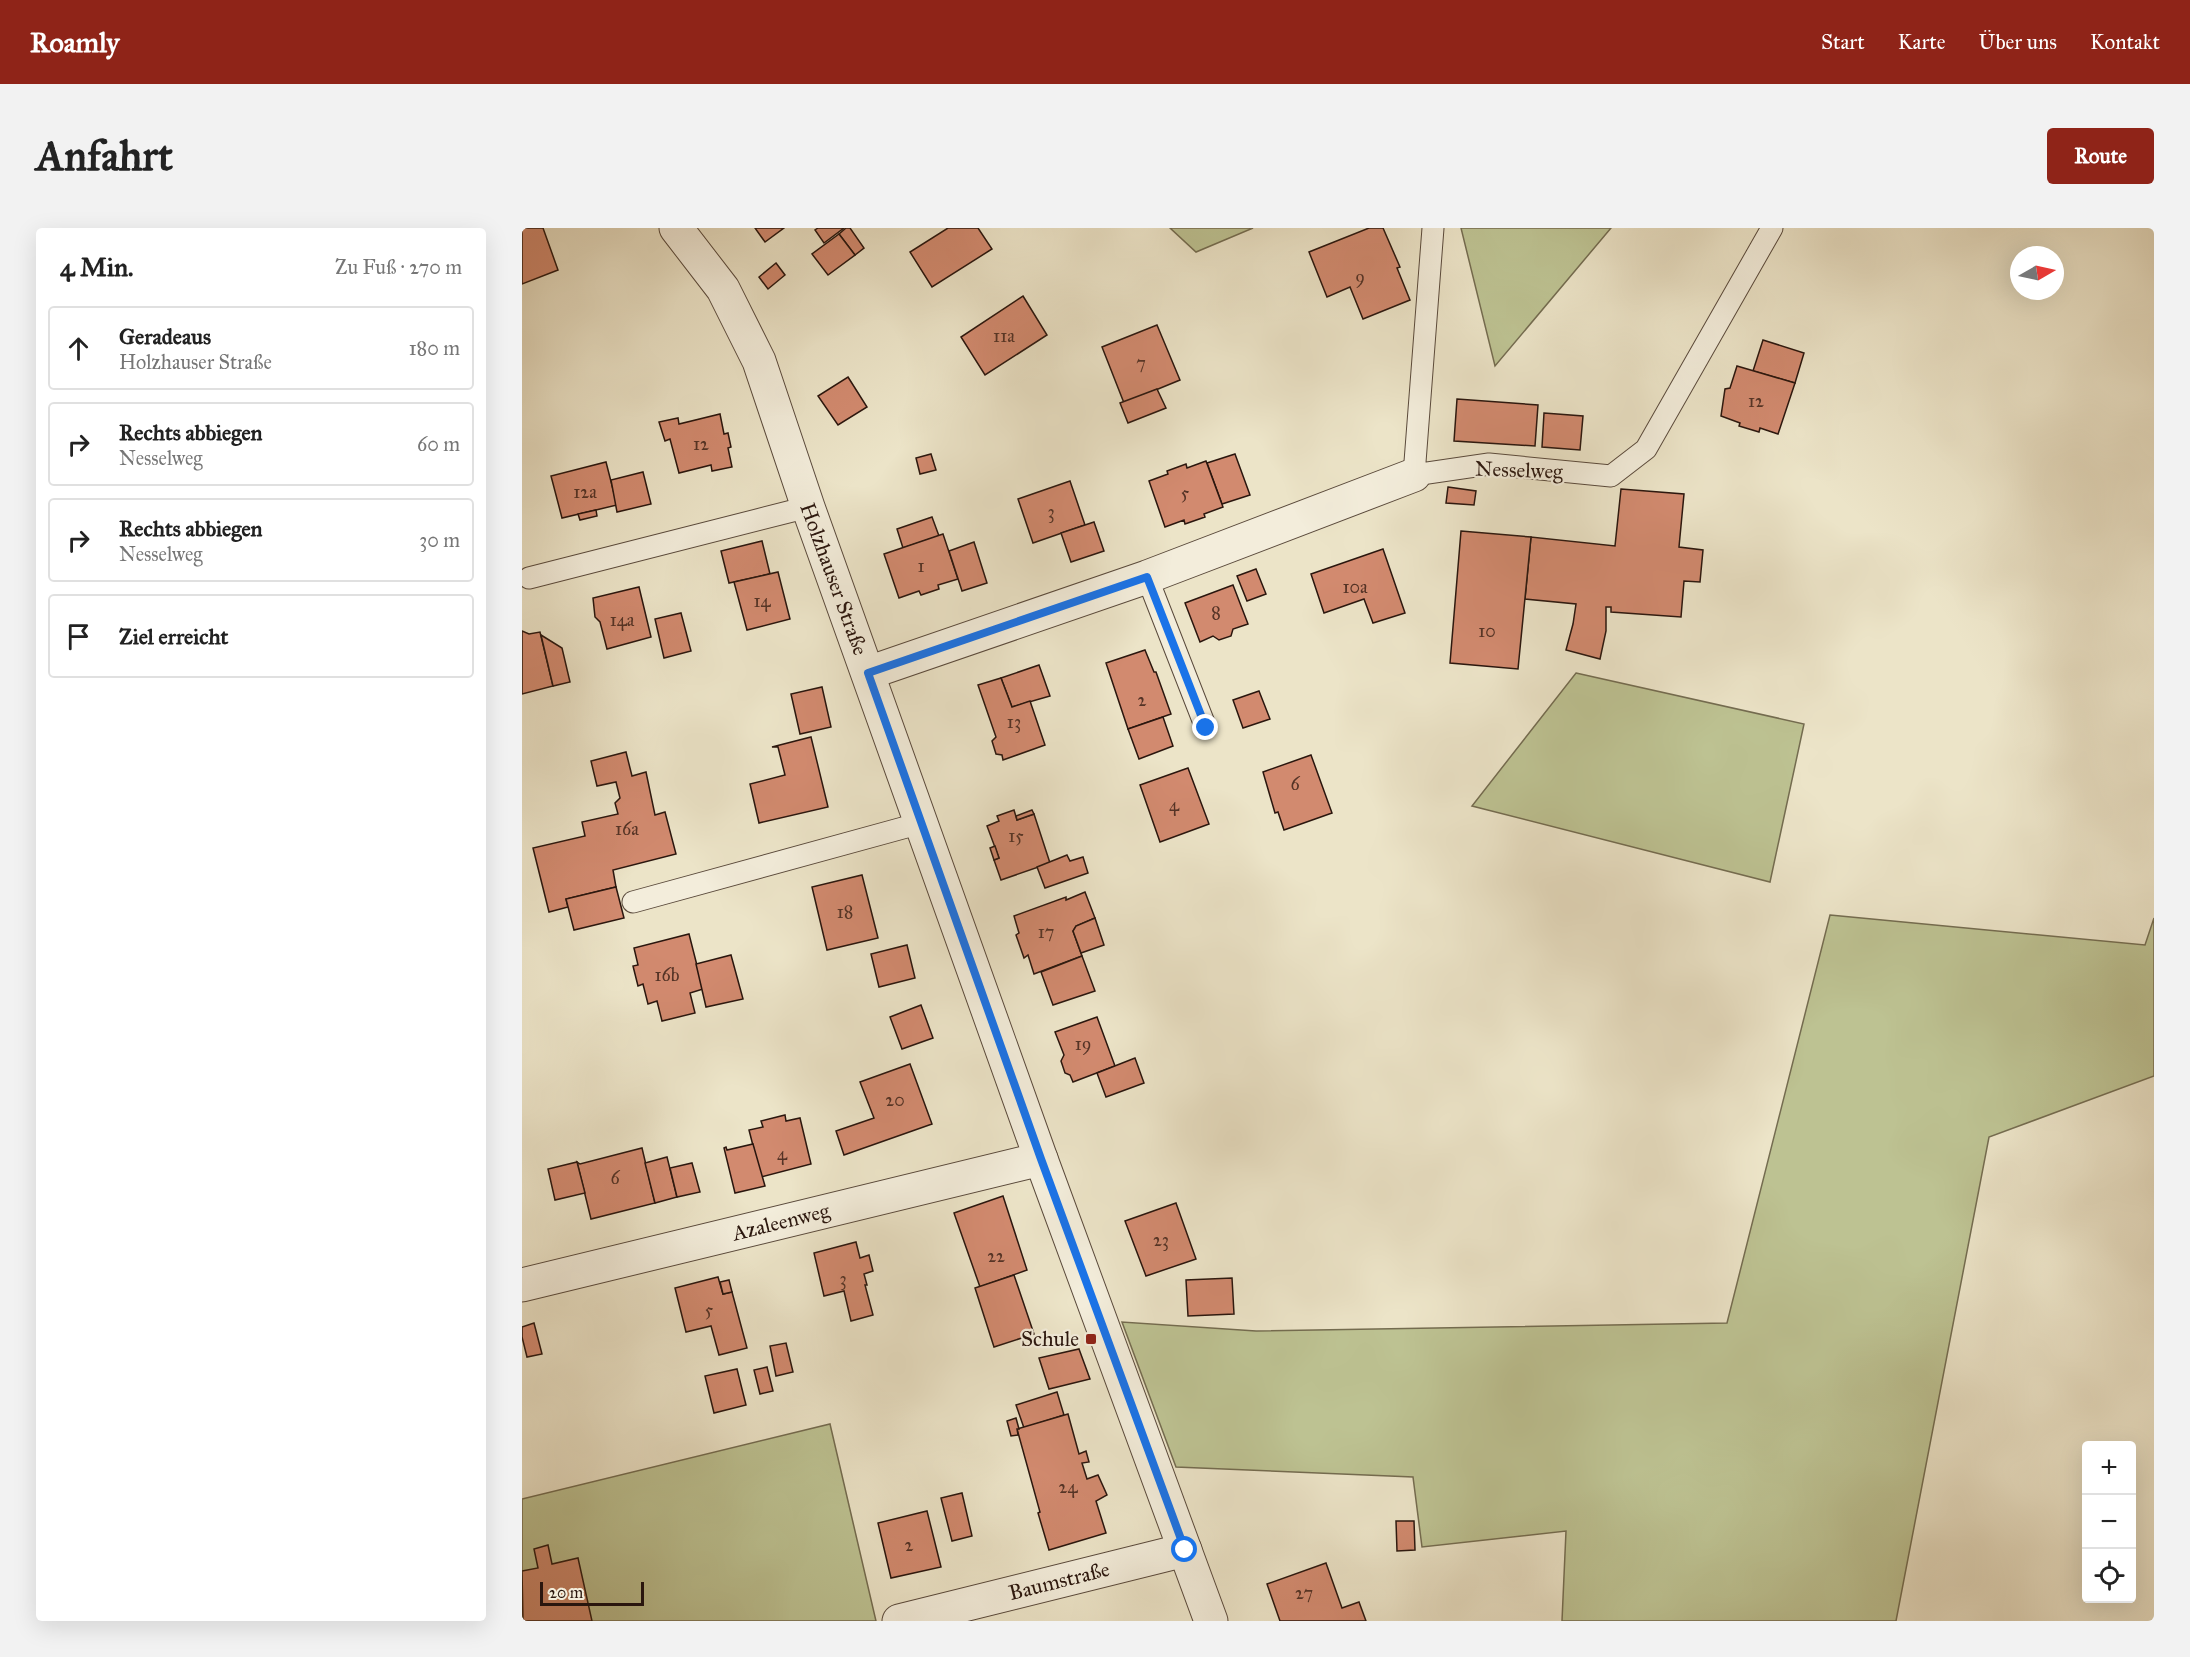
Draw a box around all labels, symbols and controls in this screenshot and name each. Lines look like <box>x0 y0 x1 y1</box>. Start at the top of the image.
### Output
text: Roamly <box>30 25 119 60</box>
text: Start <box>1821 29 1865 55</box>
text: Karte <box>1898 29 1946 55</box>
text: Über uns <box>1979 29 2057 55</box>
text: Kontakt <box>2090 29 2160 55</box>
button: Route <box>2047 128 2154 184</box>
text: Anfahrt <box>36 130 173 182</box>
north arrow <box>2010 246 2064 300</box>
text: 4 Min. <box>60 251 134 283</box>
text: Zu Fuß · 270 m <box>335 255 462 279</box>
house number: 9 <box>1355 266 1365 288</box>
text: Geradeaus <box>119 323 211 350</box>
house number: 11a <box>993 325 1015 347</box>
icon: ahead <box>62 332 95 365</box>
text: 180 m <box>409 336 460 360</box>
text: Holzhauser Straße <box>119 350 272 374</box>
house number: 7 <box>1136 352 1146 374</box>
house number: 12 <box>1748 390 1764 412</box>
text: Rechts abbiegen <box>119 419 262 446</box>
icon: right <box>62 428 95 461</box>
text: 60 m <box>417 432 460 456</box>
house number: 12 <box>693 433 709 455</box>
text: Nesselweg <box>119 446 203 470</box>
street label: Nesselweg <box>1475 455 1564 485</box>
house number: 12a <box>573 481 597 503</box>
house number: 5 <box>1181 482 1190 504</box>
street label: Holzhauser Straße <box>794 499 874 659</box>
house number: 3 <box>1047 501 1055 523</box>
text: Rechts abbiegen <box>119 515 262 542</box>
icon: right <box>62 524 95 557</box>
text: 30 m <box>419 528 460 552</box>
text: Nesselweg <box>119 542 203 566</box>
house number: 1 <box>917 555 925 577</box>
house number: 10a <box>1342 576 1368 598</box>
house number: 14 <box>753 590 772 612</box>
house number: 8 <box>1211 602 1221 624</box>
house number: 14a <box>610 609 635 631</box>
icon: arrive <box>62 620 95 653</box>
house number: 10 <box>1478 620 1496 642</box>
text: Ziel erreicht <box>119 623 228 650</box>
house number: 2 <box>1138 689 1147 711</box>
house number: 13 <box>1007 711 1021 733</box>
route end <box>1192 714 1218 740</box>
house number: 6 <box>1290 773 1300 795</box>
house number: 4 <box>1169 794 1180 816</box>
house number: 16a <box>615 818 639 840</box>
house number: 15 <box>1008 825 1024 847</box>
house number: 18 <box>837 901 853 923</box>
house number: 17 <box>1038 921 1054 943</box>
house number: 16b <box>654 964 680 986</box>
house number: 19 <box>1075 1033 1091 1055</box>
house number: 20 <box>885 1089 905 1111</box>
house number: 4 <box>777 1143 788 1165</box>
house number: 6 <box>610 1167 620 1189</box>
street label: Azaleenweg <box>729 1197 832 1247</box>
house number: 23 <box>1153 1229 1169 1251</box>
house number: 22 <box>987 1245 1005 1267</box>
house number: 3 <box>839 1268 847 1290</box>
house number: 5 <box>705 1299 714 1321</box>
place label: Schule <box>1021 1326 1079 1352</box>
marker: Schule <box>1084 1332 1098 1346</box>
map controls <box>2082 1441 2136 1603</box>
button: + <box>2082 1441 2136 1495</box>
house number: 24 <box>1059 1476 1078 1498</box>
button: − <box>2082 1495 2136 1549</box>
house number: 2 <box>905 1534 914 1556</box>
route start <box>1171 1536 1197 1562</box>
button: locate <box>2082 1549 2136 1603</box>
street label: Baumstraße <box>1006 1556 1112 1606</box>
scale bar <box>540 1579 644 1606</box>
house number: 27 <box>1295 1582 1313 1604</box>
text: 20 m <box>549 1583 583 1602</box>

